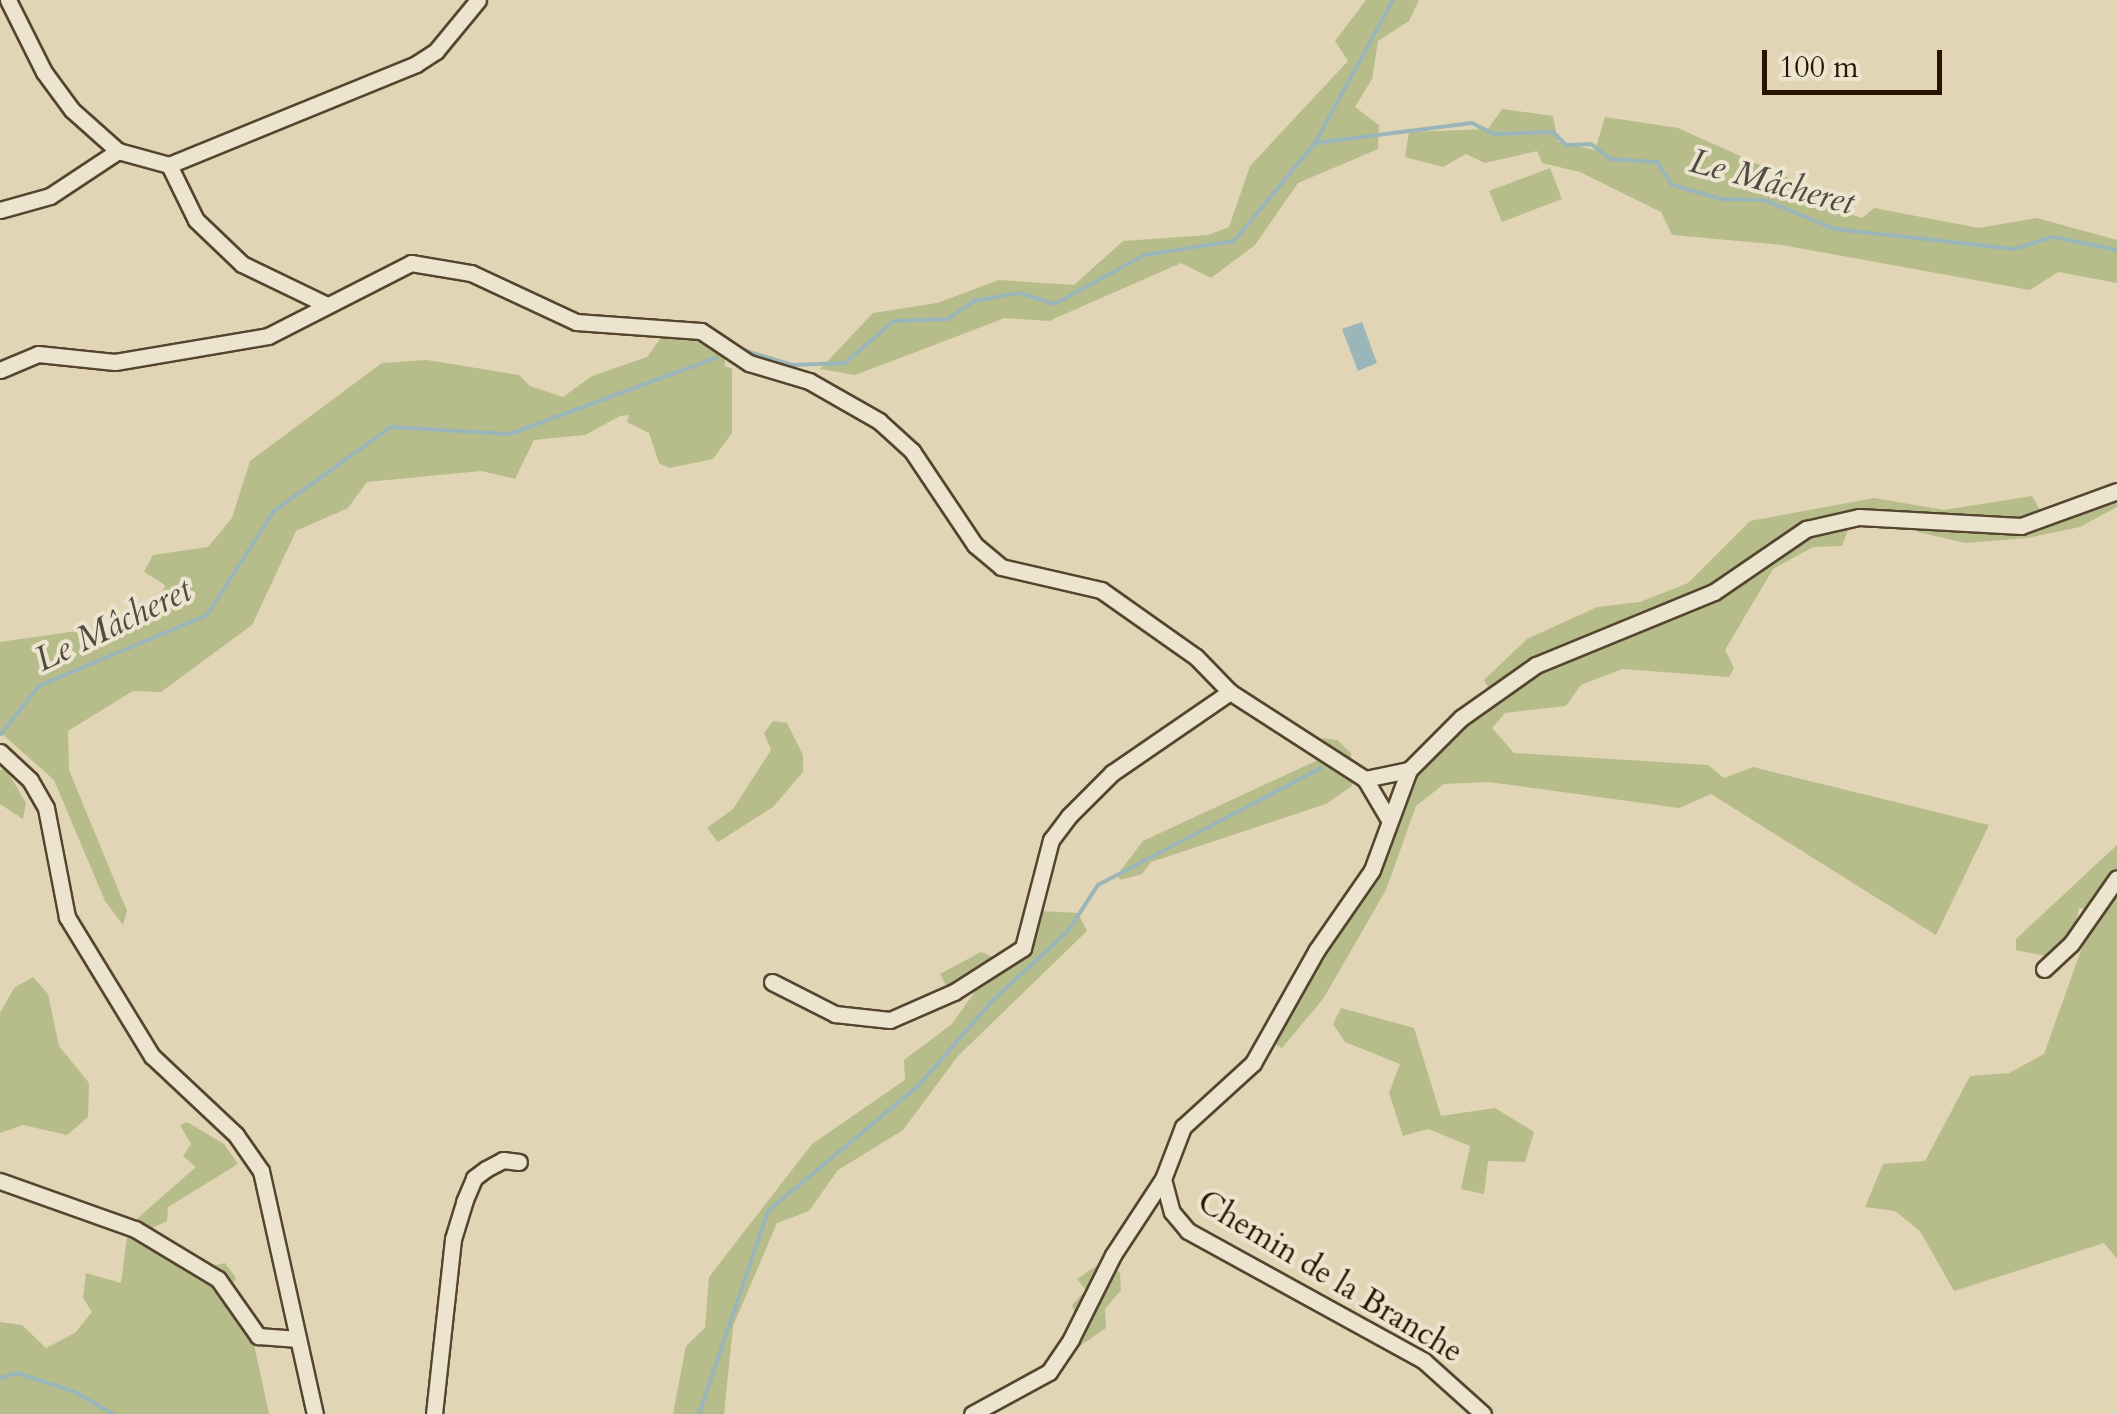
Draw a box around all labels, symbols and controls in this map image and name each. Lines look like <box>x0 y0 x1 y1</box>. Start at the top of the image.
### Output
scale bar <box>1767 30 1947 92</box>
text: 100 m <box>1779 47 1859 88</box>
water label: Le Mâcheret <box>1685 140 1859 224</box>
water label: Le Mâcheret <box>28 569 198 681</box>
street label: Chemin de la Branche <box>1191 1183 1469 1371</box>

